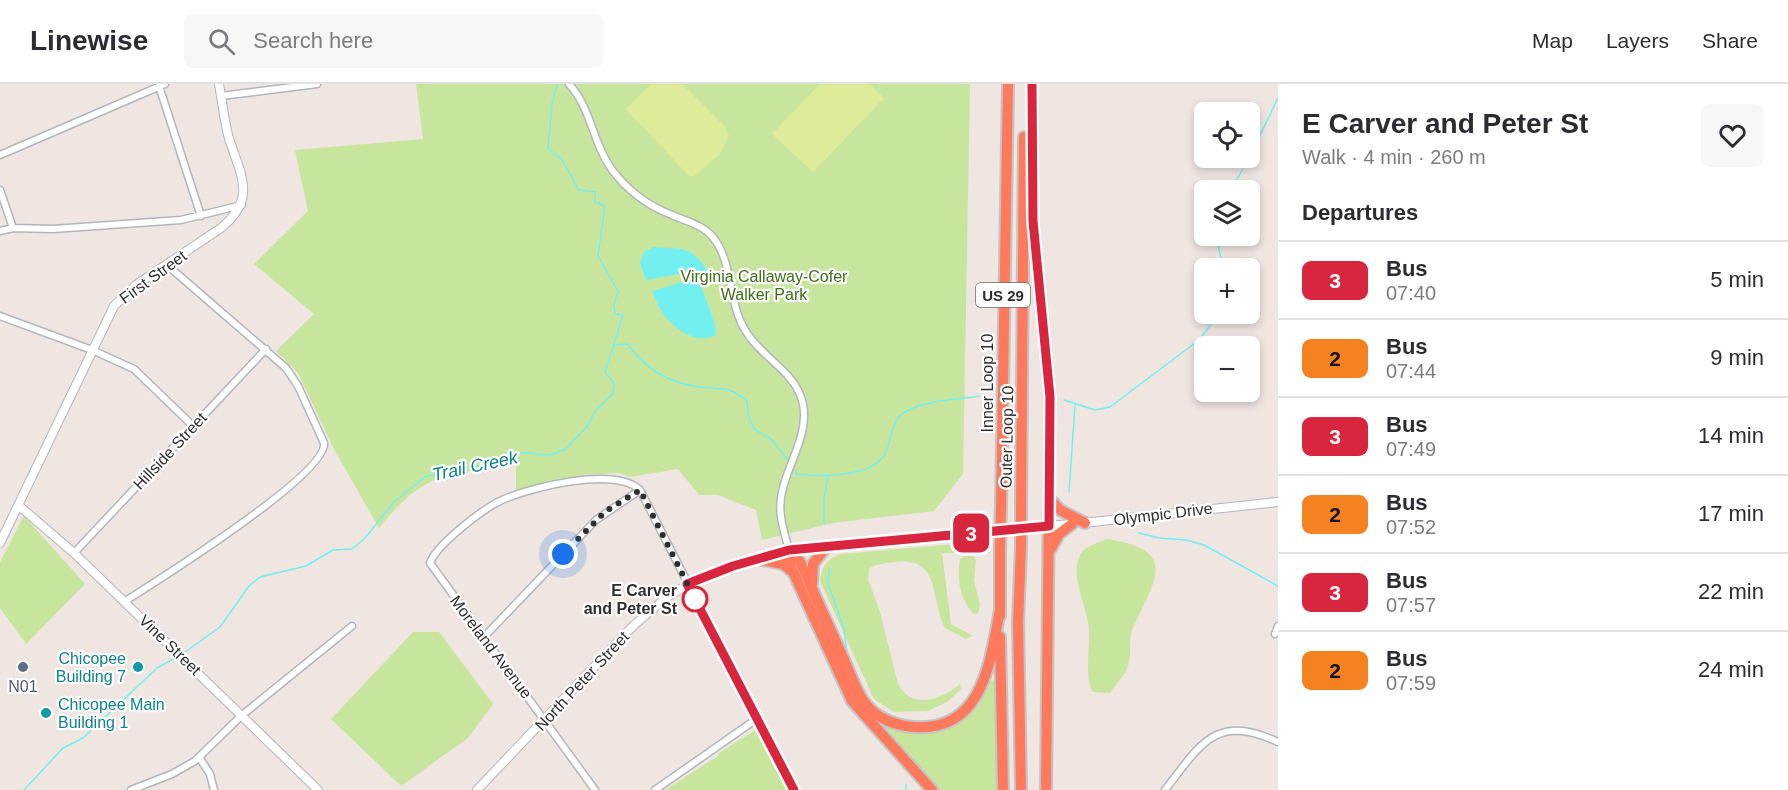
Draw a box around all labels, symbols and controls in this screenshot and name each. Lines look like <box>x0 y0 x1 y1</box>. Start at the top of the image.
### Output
search box <box>184 14 604 68</box>
text: Linewise <box>30 25 148 56</box>
icon: search <box>205 25 238 58</box>
text: Search here <box>253 28 373 53</box>
text: Map <box>1532 29 1573 52</box>
text: Layers <box>1606 29 1669 52</box>
text: Share <box>1702 29 1758 52</box>
map controls <box>1194 102 1260 402</box>
button: locate <box>1194 102 1260 168</box>
button: heart <box>1701 104 1764 167</box>
text: E Carver and Peter St <box>1302 108 1588 139</box>
text: Walk · 4 min · 260 m <box>1302 146 1486 168</box>
button: layers <box>1194 180 1260 246</box>
text: Departures <box>1302 200 1418 225</box>
street label: First Street <box>116 247 190 307</box>
text: Bus <box>1386 256 1428 281</box>
button: + <box>1194 258 1260 324</box>
text: 5 min <box>1710 267 1764 292</box>
park label: Virginia Callaway-Cofer Walker Park <box>681 268 848 303</box>
text: 3 <box>1329 269 1341 292</box>
text: 07:40 <box>1386 282 1436 304</box>
road number: US 29 <box>976 283 1030 307</box>
street label: Inner Loop 10 <box>979 334 996 432</box>
text: Bus <box>1386 334 1428 359</box>
button: − <box>1194 336 1260 402</box>
text: 9 min <box>1710 345 1764 370</box>
text: 2 <box>1329 347 1341 370</box>
text: 07:44 <box>1386 360 1436 382</box>
street label: Outer Loop 10 <box>998 386 1016 488</box>
street label: Hillside Street <box>130 409 210 493</box>
text: Bus <box>1386 412 1428 437</box>
text: 14 min <box>1698 423 1764 448</box>
text: 3 <box>1329 425 1341 448</box>
text: 07:49 <box>1386 438 1436 460</box>
water label: Trail Creek <box>431 447 520 485</box>
text: Bus <box>1386 490 1428 515</box>
street label: Olympic Drive <box>1113 499 1214 529</box>
text: 17 min <box>1698 501 1764 526</box>
text: 2 <box>1329 503 1341 526</box>
line badge: 3 <box>952 514 990 552</box>
text: 07:52 <box>1386 516 1436 538</box>
text: 3 <box>965 522 977 545</box>
your location <box>548 539 578 569</box>
text: Bus <box>1386 568 1428 593</box>
text: 22 min <box>1698 579 1764 604</box>
text: 3 <box>1329 581 1341 604</box>
place label: E Carver and Peter St <box>584 582 678 617</box>
marker: E Carver and Peter St <box>682 586 708 612</box>
street label: Moreland Avenue <box>447 592 535 702</box>
text: 07:57 <box>1386 594 1436 616</box>
street label: Vine Street <box>136 611 205 679</box>
street label: North Peter Street <box>532 628 633 734</box>
text: Bus <box>1386 646 1428 671</box>
place label: Chicopee Building 7 <box>56 650 126 685</box>
text: 24 min <box>1698 657 1764 682</box>
text: 2 <box>1329 659 1341 682</box>
marker: N01 <box>16 660 30 674</box>
marker: Chicopee Building 7 <box>131 660 145 674</box>
text: 07:59 <box>1386 672 1436 694</box>
place label: N01 <box>8 678 38 695</box>
place label: Chicopee Main Building 1 <box>58 696 165 731</box>
marker: Chicopee Main Building 1 <box>39 706 53 720</box>

